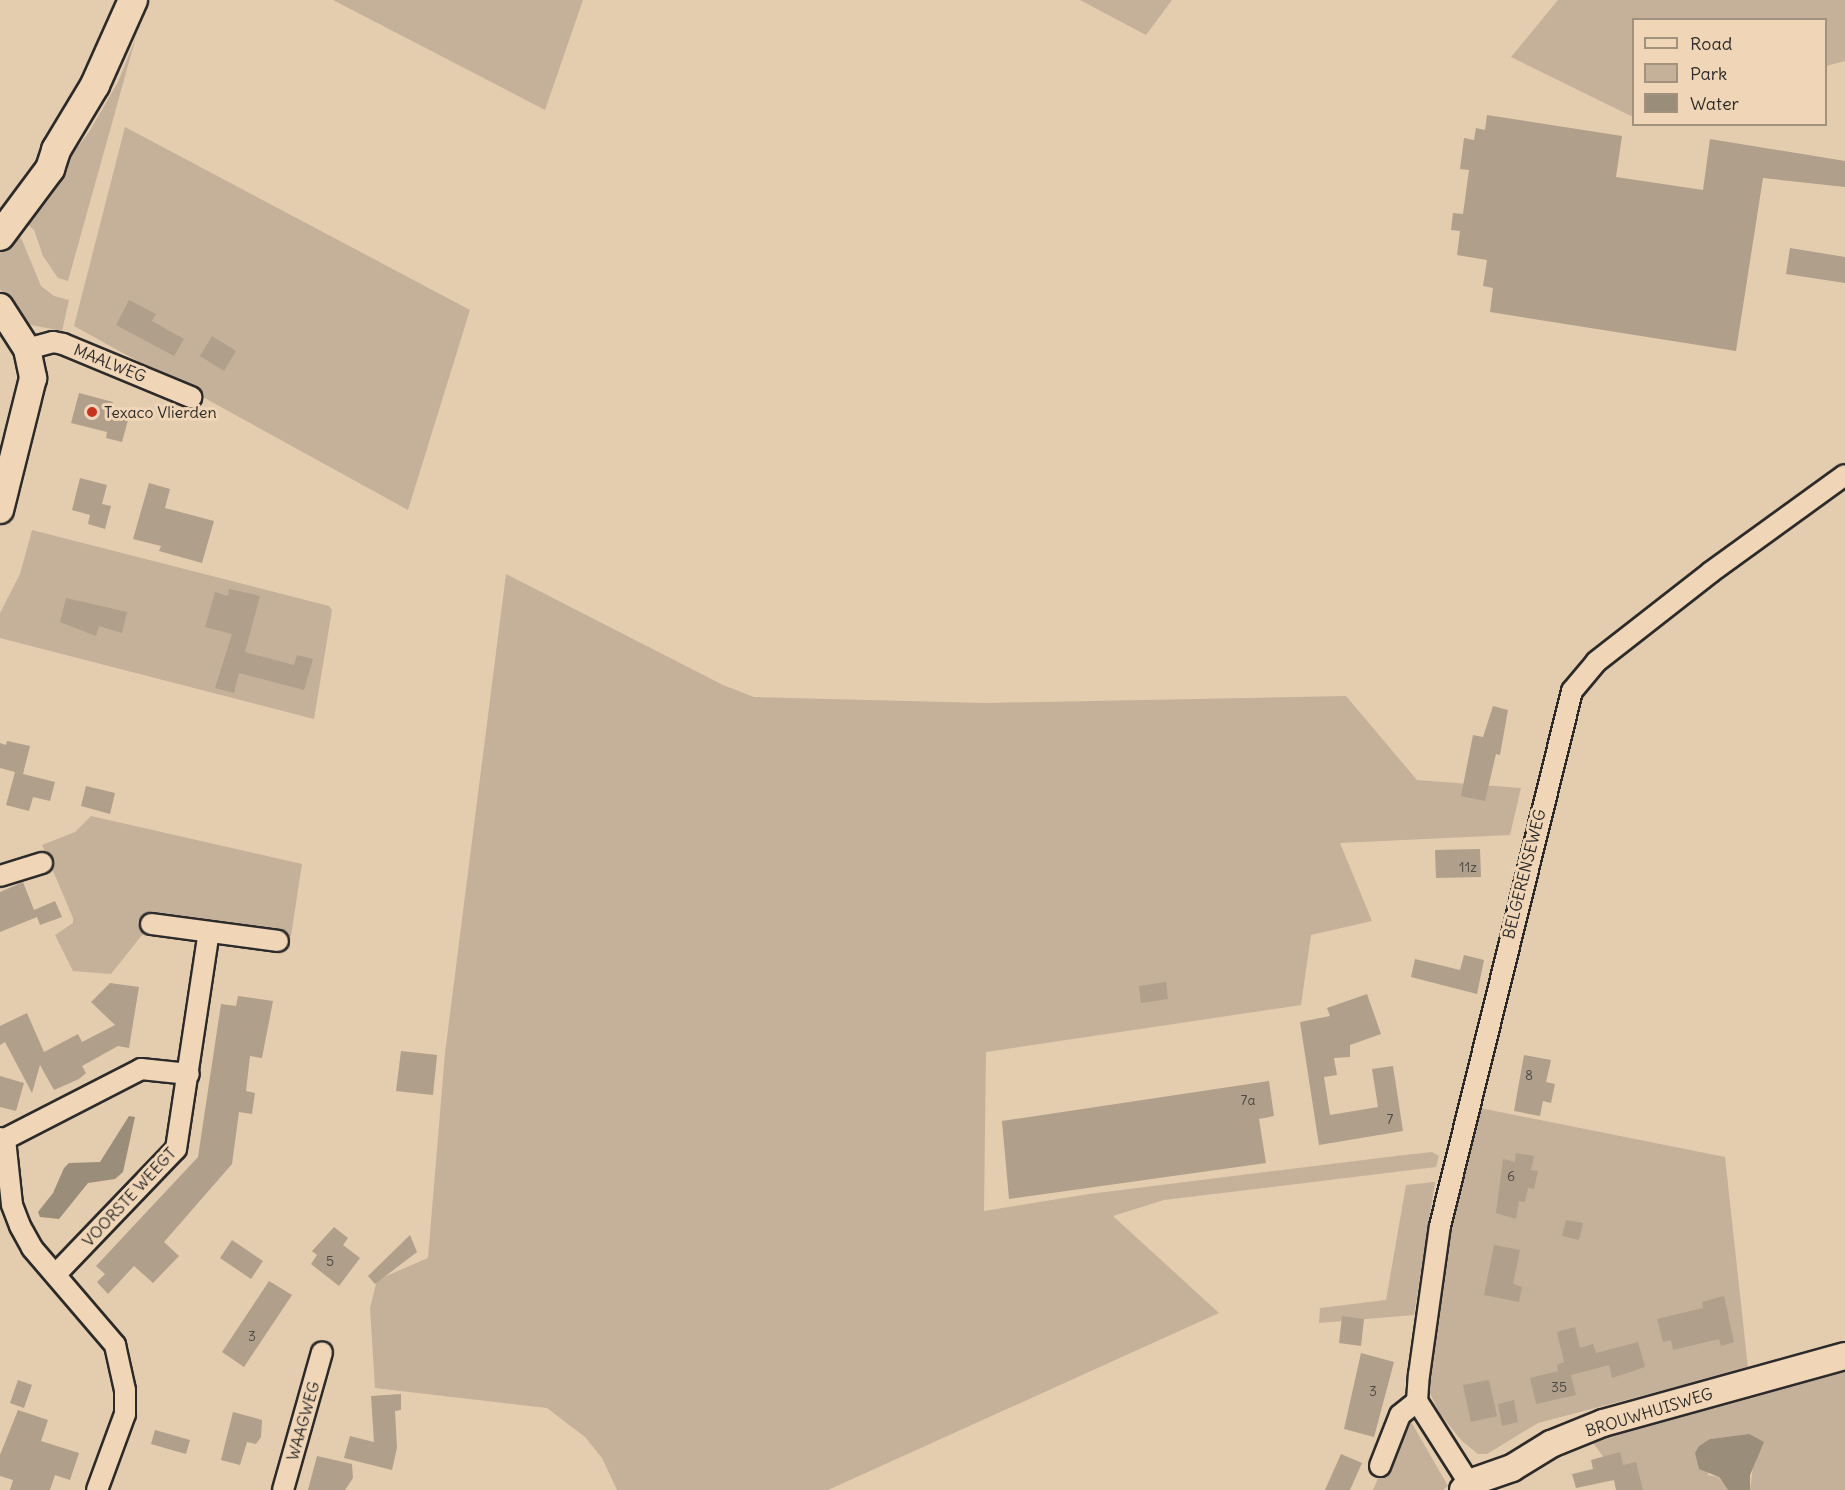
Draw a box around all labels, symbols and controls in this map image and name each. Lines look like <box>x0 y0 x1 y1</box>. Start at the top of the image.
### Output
legend <box>1632 18 1827 126</box>
text: Road <box>1690 32 1732 55</box>
text: Park <box>1690 62 1727 85</box>
text: Water <box>1690 92 1739 115</box>
street label: MAALWEG <box>71 340 149 386</box>
place label: Texaco Vlierden <box>104 402 217 422</box>
marker: Texaco Vlierden <box>85 405 99 419</box>
street label: BELGERENSEWEG <box>1499 807 1549 941</box>
house number: 11z <box>1459 859 1477 875</box>
house number: 8 <box>1525 1067 1533 1083</box>
house number: 7a <box>1241 1092 1255 1108</box>
house number: 7 <box>1387 1111 1393 1127</box>
street label: VOORSTE WEEGT <box>78 1144 180 1250</box>
house number: 6 <box>1507 1168 1515 1184</box>
house number: 5 <box>326 1253 334 1269</box>
house number: 3 <box>248 1328 256 1344</box>
street label: WAAGWEG <box>283 1379 323 1463</box>
house number: 35 <box>1551 1379 1567 1395</box>
house number: 3 <box>1369 1383 1377 1399</box>
street label: BROUWHUISWEG <box>1583 1384 1715 1440</box>

